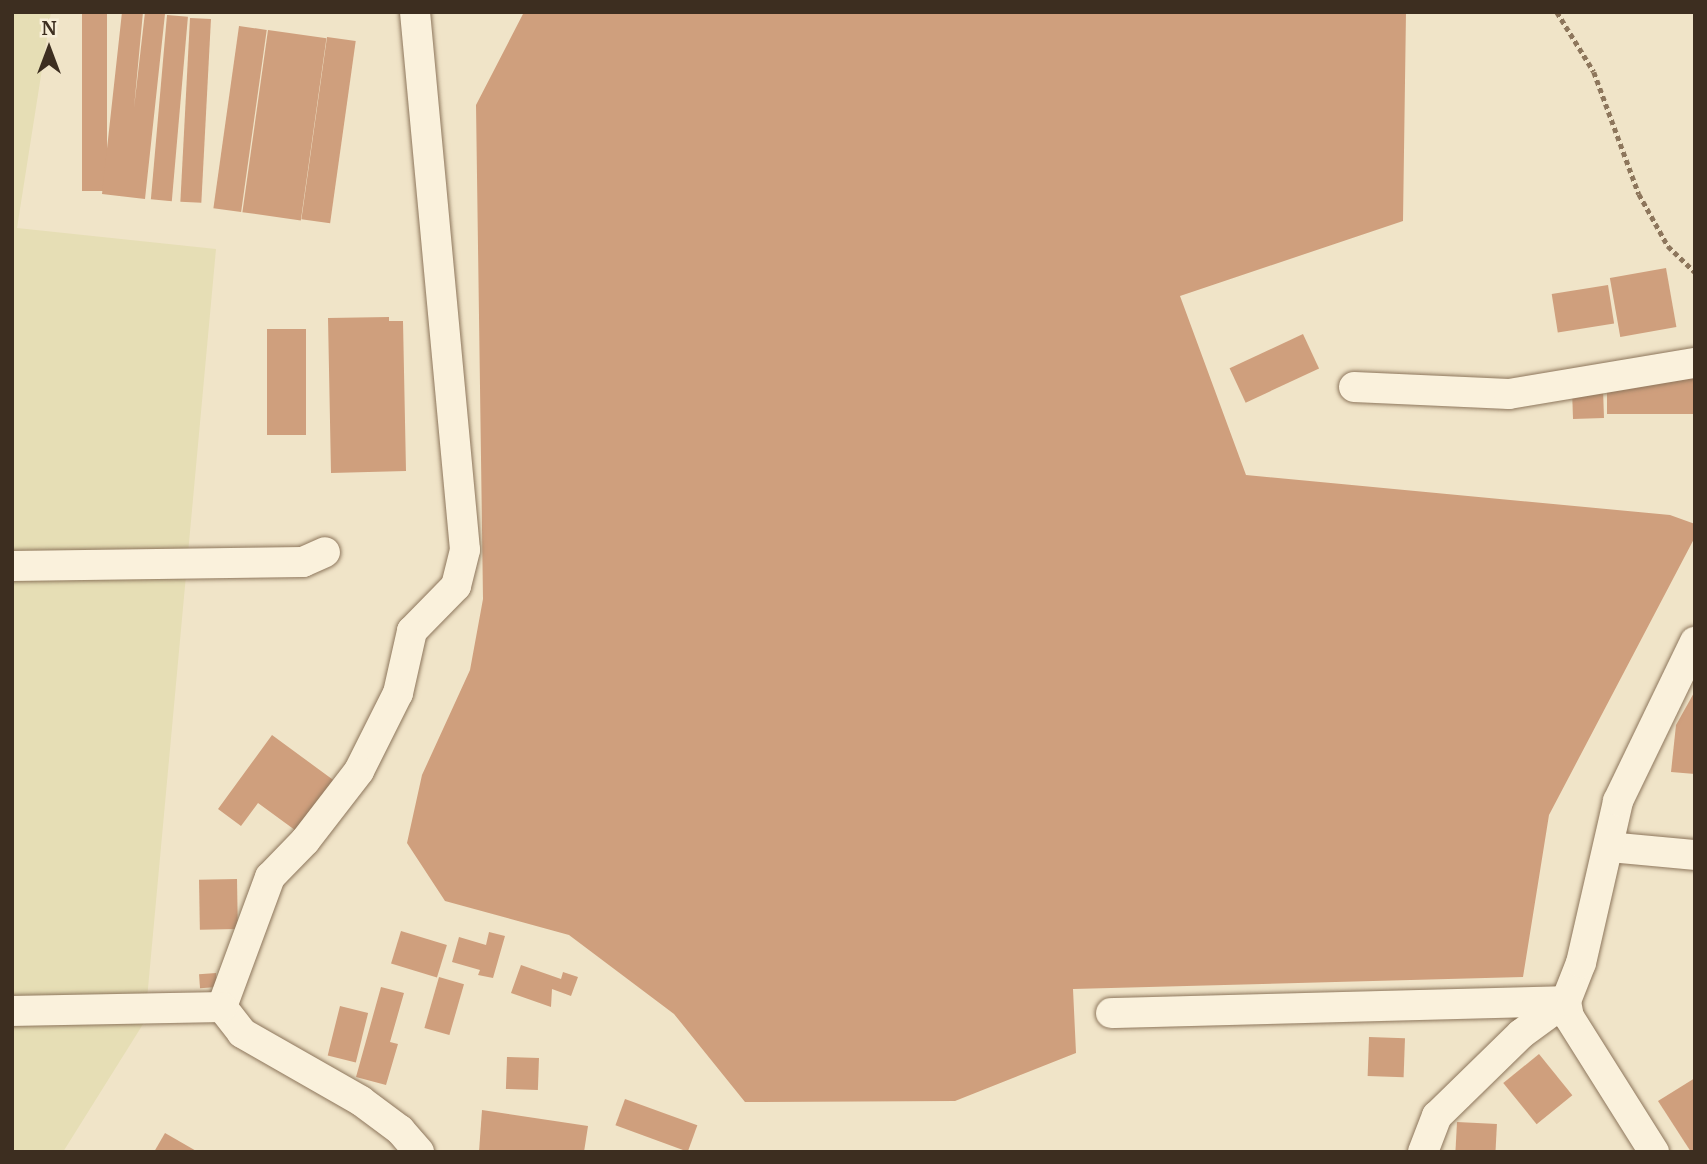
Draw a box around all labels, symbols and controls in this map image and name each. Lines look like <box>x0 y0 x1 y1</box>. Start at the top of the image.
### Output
north arrow <box>14 14 84 84</box>
text: N <box>41 16 57 40</box>

